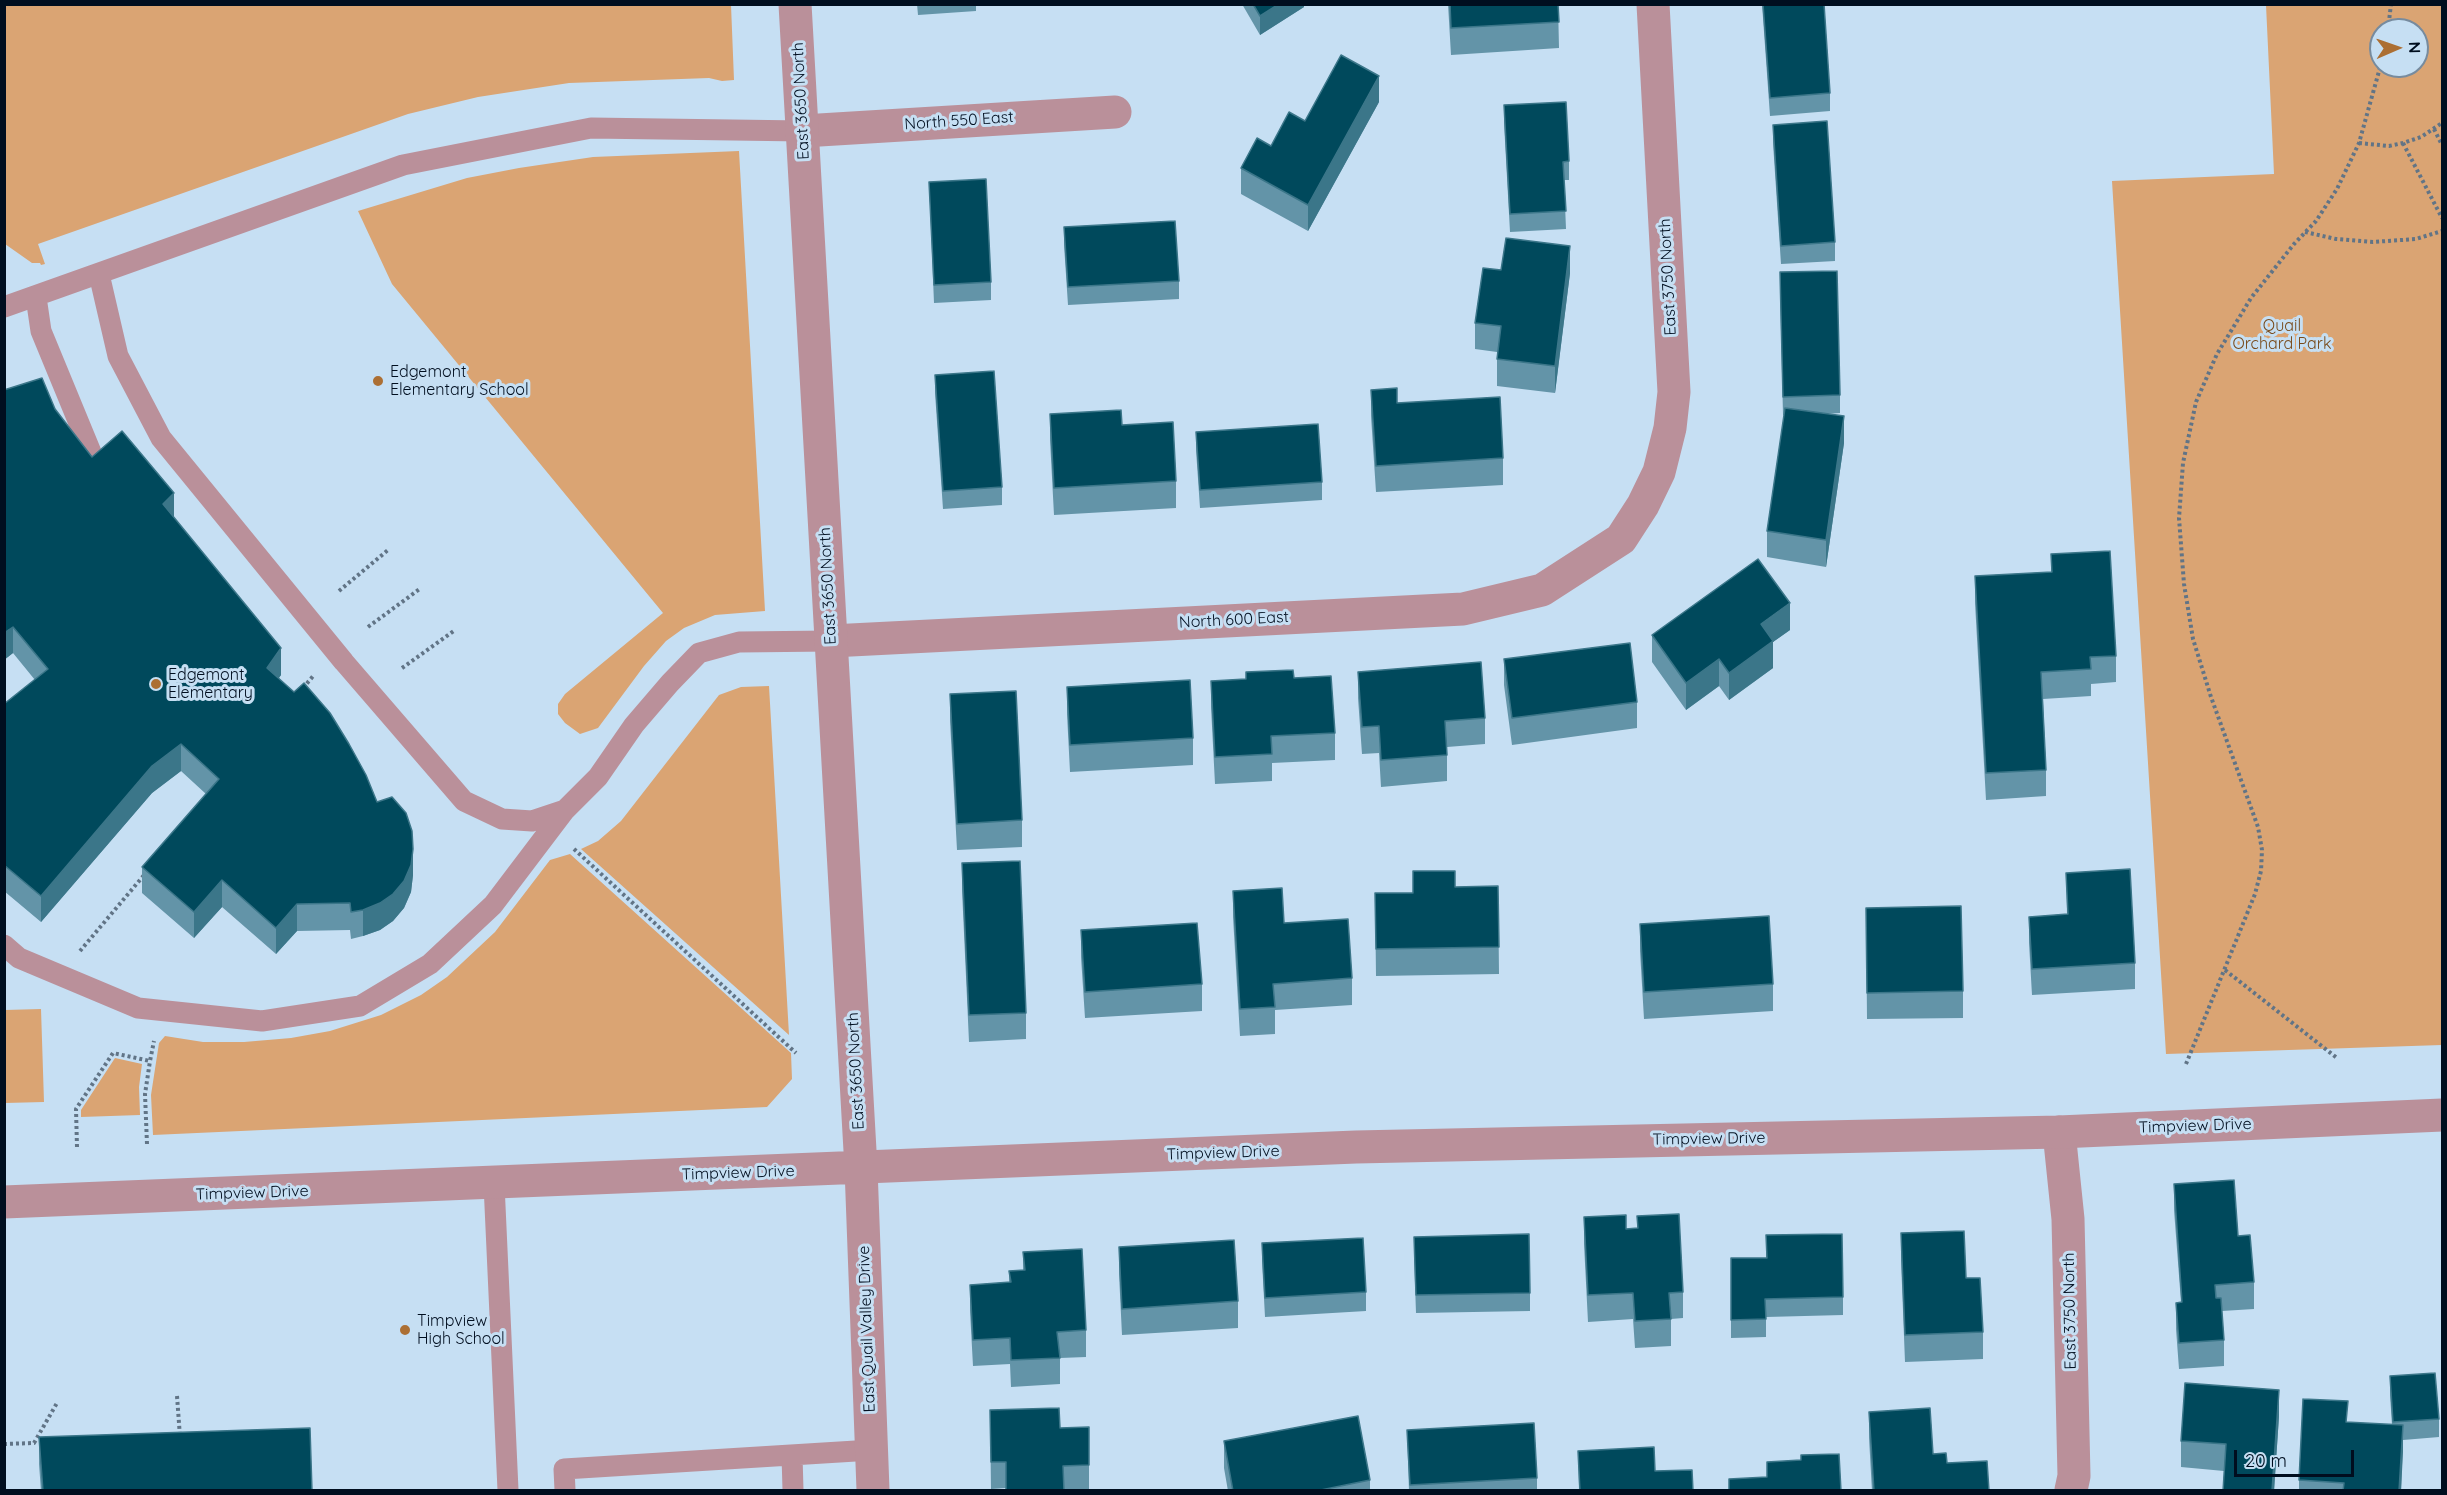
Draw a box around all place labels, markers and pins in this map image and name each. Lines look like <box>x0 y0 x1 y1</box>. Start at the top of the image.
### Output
place label: Edgemont Elementary School <box>390 362 529 400</box>
marker: Edgemont Elementary School <box>371 374 385 388</box>
place label: Edgemont Elementary <box>168 665 253 703</box>
marker: Edgemont Elementary <box>149 677 163 691</box>
place label: Timpview High School <box>417 1311 505 1349</box>
marker: Timpview High School <box>398 1323 412 1337</box>

